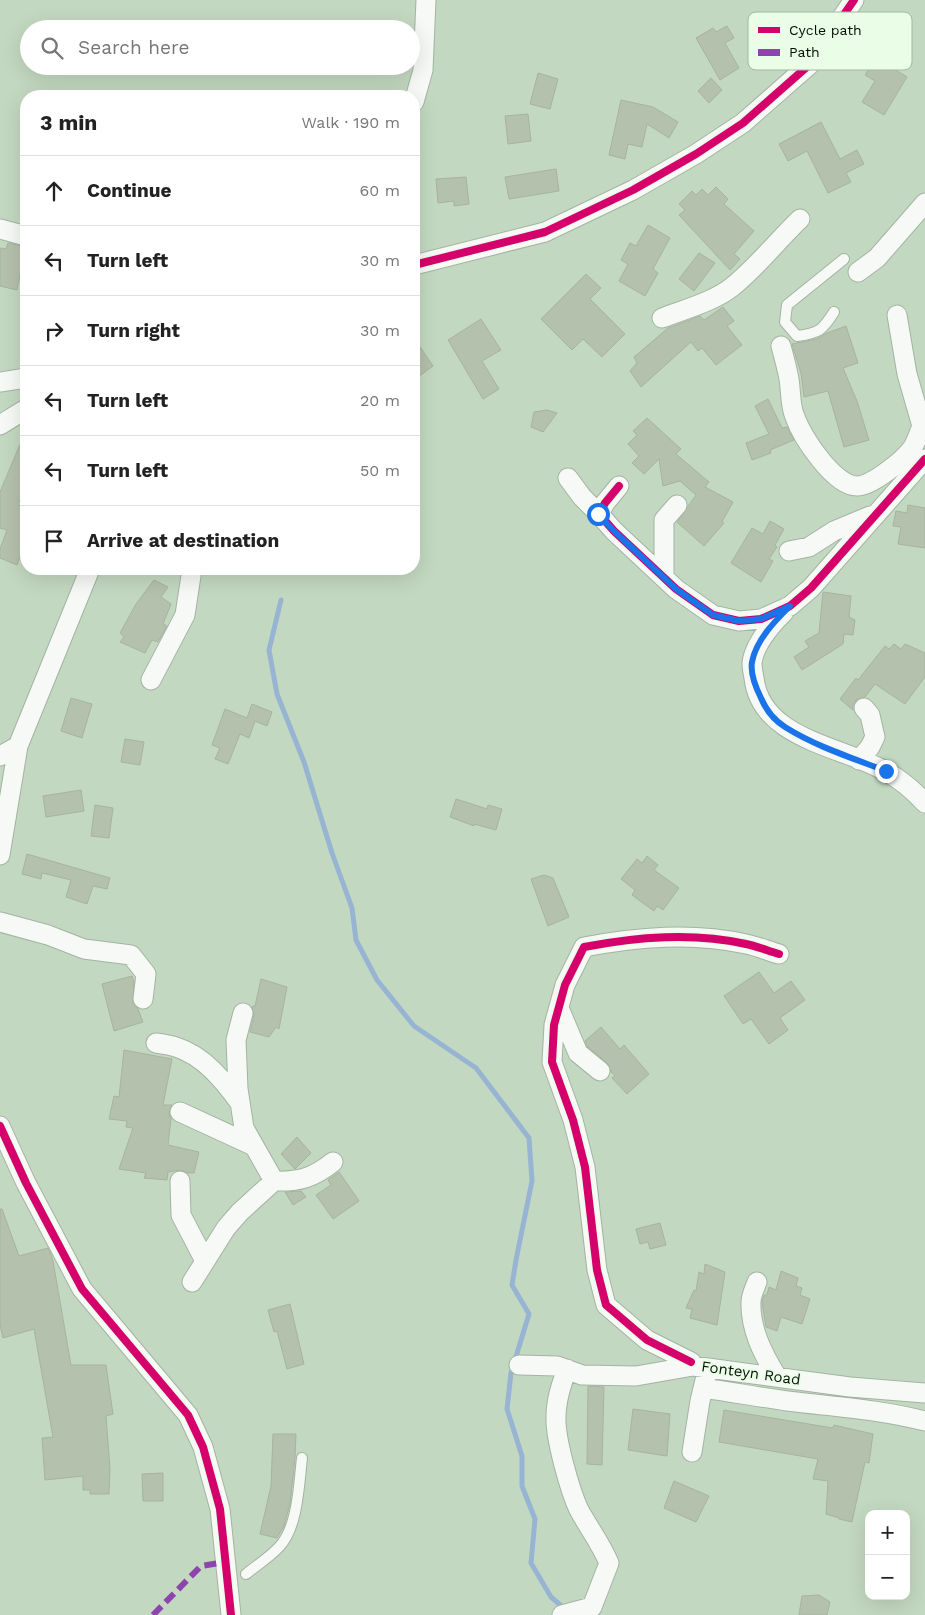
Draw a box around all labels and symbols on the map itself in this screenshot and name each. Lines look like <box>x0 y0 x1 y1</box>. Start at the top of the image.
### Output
legend <box>748 12 912 70</box>
text: Cycle path <box>789 22 862 38</box>
text: Path <box>789 44 820 60</box>
route start <box>587 503 610 526</box>
route end <box>875 760 898 783</box>
street label: Fonteyn Road <box>700 1357 802 1389</box>

